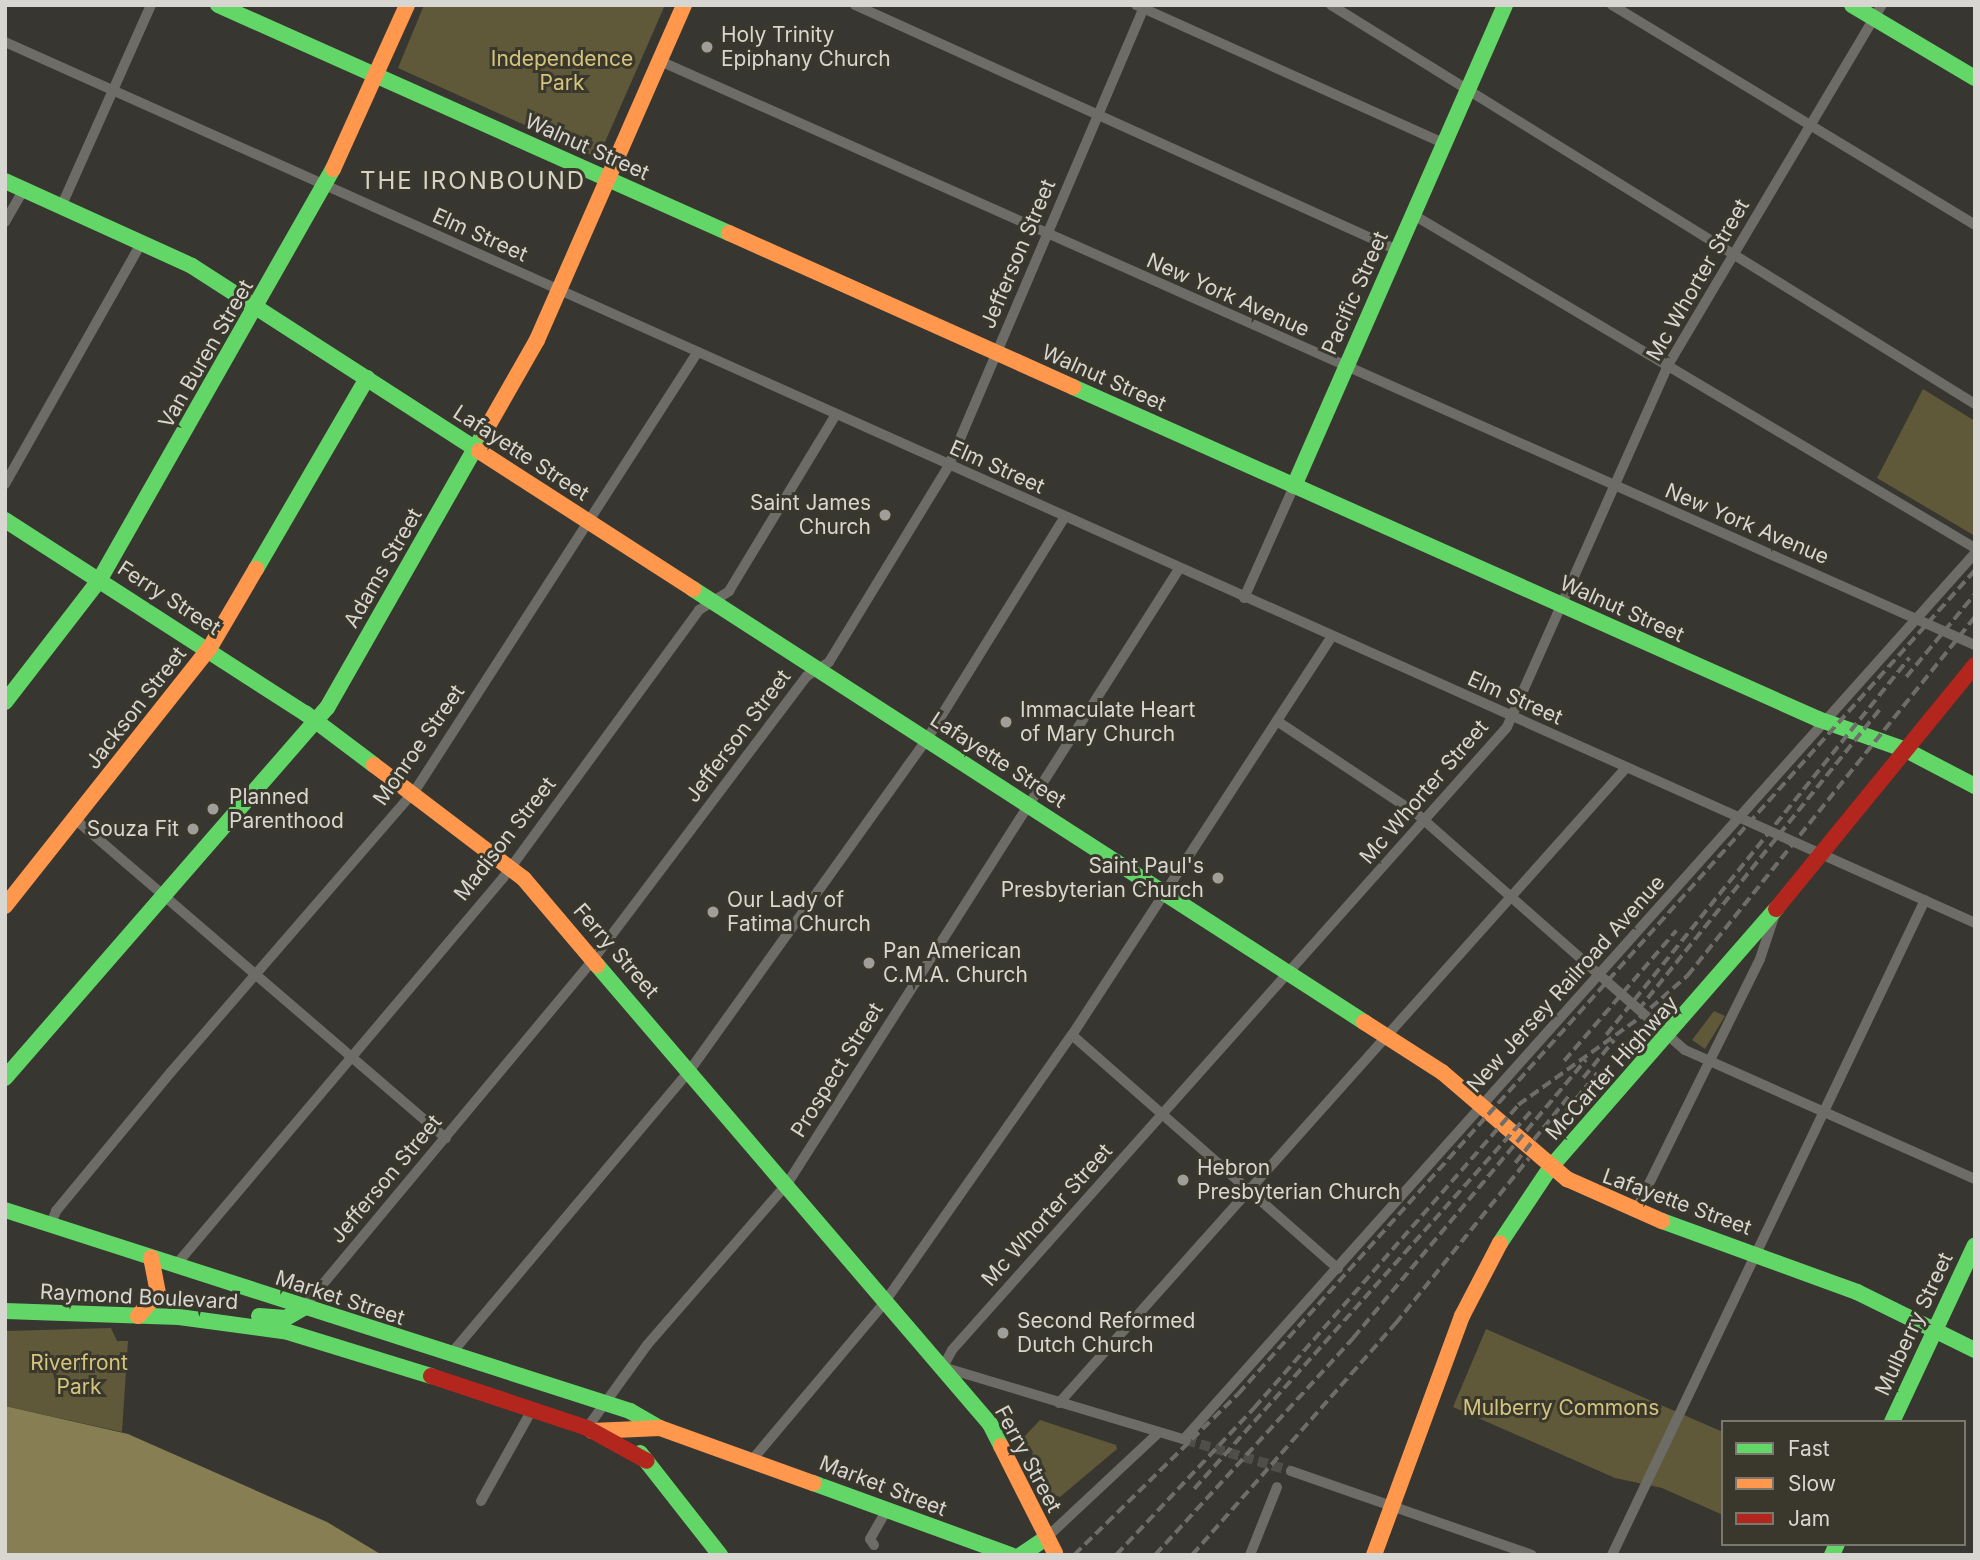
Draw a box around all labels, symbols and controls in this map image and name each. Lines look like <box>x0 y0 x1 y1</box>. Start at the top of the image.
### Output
place label: Holy Trinity Epiphany Church <box>721 22 891 72</box>
marker: Holy Trinity Epiphany Church <box>699 39 715 55</box>
park label: Independence Park <box>491 46 633 96</box>
street label: Walnut Street <box>521 108 653 186</box>
district label: THE IRONBOUND <box>362 167 584 195</box>
street label: Jefferson Street <box>975 176 1061 332</box>
street label: Mc Whorter Street <box>1641 195 1755 365</box>
street label: Elm Street <box>429 203 531 267</box>
street label: Pacific Street <box>1317 227 1393 359</box>
street label: New York Avenue <box>1143 248 1313 342</box>
street label: Van Buren Street <box>153 275 259 433</box>
street label: Walnut Street <box>1038 339 1170 417</box>
street label: Lafayette Street <box>448 400 594 506</box>
street label: Elm Street <box>946 435 1048 499</box>
street label: New York Avenue <box>1661 478 1833 570</box>
place label: Saint James Church <box>750 490 871 540</box>
street label: Adams Street <box>339 504 427 632</box>
marker: Saint James Church <box>877 507 893 523</box>
street label: Ferry Street <box>113 556 225 640</box>
street label: Walnut Street <box>1556 570 1688 648</box>
street label: Jackson Street <box>80 642 192 774</box>
street label: Jefferson Street <box>680 665 796 807</box>
street label: Elm Street <box>1464 666 1566 730</box>
street label: Monroe Street <box>368 680 470 810</box>
place label: Immaculate Heart of Mary Church <box>1020 697 1195 747</box>
street label: Lafayette Street <box>925 707 1071 813</box>
marker: Immaculate Heart of Mary Church <box>998 714 1014 730</box>
street label: Mc Whorter Street <box>1355 715 1493 869</box>
street label: Madison Street <box>449 772 561 906</box>
place label: Planned Parenthood <box>229 784 344 834</box>
marker: Planned Parenthood <box>203 799 223 819</box>
place label: Souza Fit <box>87 816 179 842</box>
marker: Souza Fit <box>185 821 201 837</box>
place label: Saint Paul's Presbyterian Church <box>1001 853 1204 903</box>
marker: Saint Paul's Presbyterian Church <box>1210 870 1226 886</box>
street label: New Jersey Railroad Avenue <box>1462 870 1670 1098</box>
place label: Our Lady of Fatima Church <box>727 887 871 937</box>
street label: Ferry Street <box>568 898 664 1004</box>
marker: Our Lady of Fatima Church <box>705 904 721 920</box>
place label: Pan American C.M.A. Church <box>883 938 1028 988</box>
marker: Pan American C.M.A. Church <box>861 955 877 971</box>
street label: McCarter Highway <box>1541 991 1683 1145</box>
street label: Prospect Street <box>786 998 888 1142</box>
street label: Jefferson Street <box>325 1110 447 1248</box>
street label: Mc Whorter Street <box>976 1139 1118 1291</box>
place label: Hebron Presbyterian Church <box>1197 1155 1400 1205</box>
street label: Lafayette Street <box>1599 1163 1755 1241</box>
marker: Hebron Presbyterian Church <box>1175 1172 1191 1188</box>
street label: Mulberry Street <box>1870 1248 1958 1400</box>
street label: Market Street <box>272 1265 408 1331</box>
street label: Raymond Boulevard <box>39 1279 239 1315</box>
place label: Second Reformed Dutch Church <box>1017 1308 1195 1358</box>
marker: Second Reformed Dutch Church <box>995 1325 1011 1341</box>
park label: Riverfront Park <box>30 1350 128 1400</box>
park label: Mulberry Commons <box>1463 1395 1659 1421</box>
street label: Ferry Street <box>989 1401 1067 1517</box>
legend <box>1721 1420 1966 1546</box>
text: Fast <box>1788 1436 1830 1461</box>
street label: Market Street <box>816 1450 950 1522</box>
text: Slow <box>1788 1471 1836 1496</box>
text: Jam <box>1788 1506 1830 1531</box>

